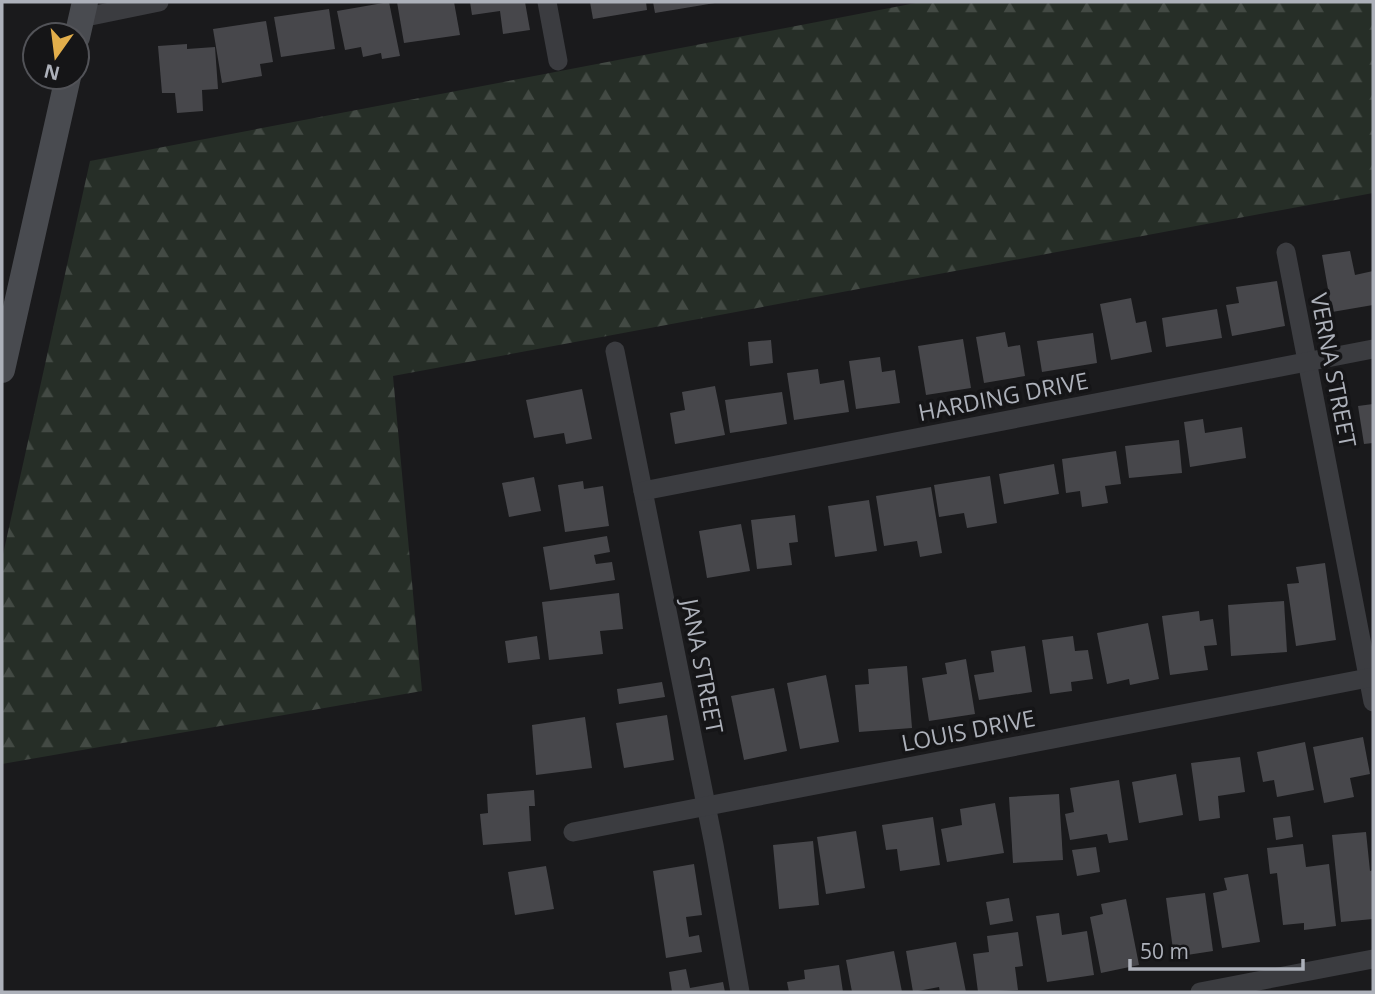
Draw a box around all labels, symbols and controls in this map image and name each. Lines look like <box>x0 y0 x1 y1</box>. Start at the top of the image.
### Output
north arrow <box>21 21 91 91</box>
text: N <box>41 58 63 87</box>
street label: VERNA STREET <box>1303 290 1365 450</box>
street label: HARDING DRIVE <box>915 364 1091 428</box>
street label: JANA STREET <box>674 594 732 736</box>
street label: LOUIS DRIVE <box>898 701 1038 759</box>
scale bar <box>1130 928 1303 972</box>
text: 50 m <box>1140 937 1189 965</box>

